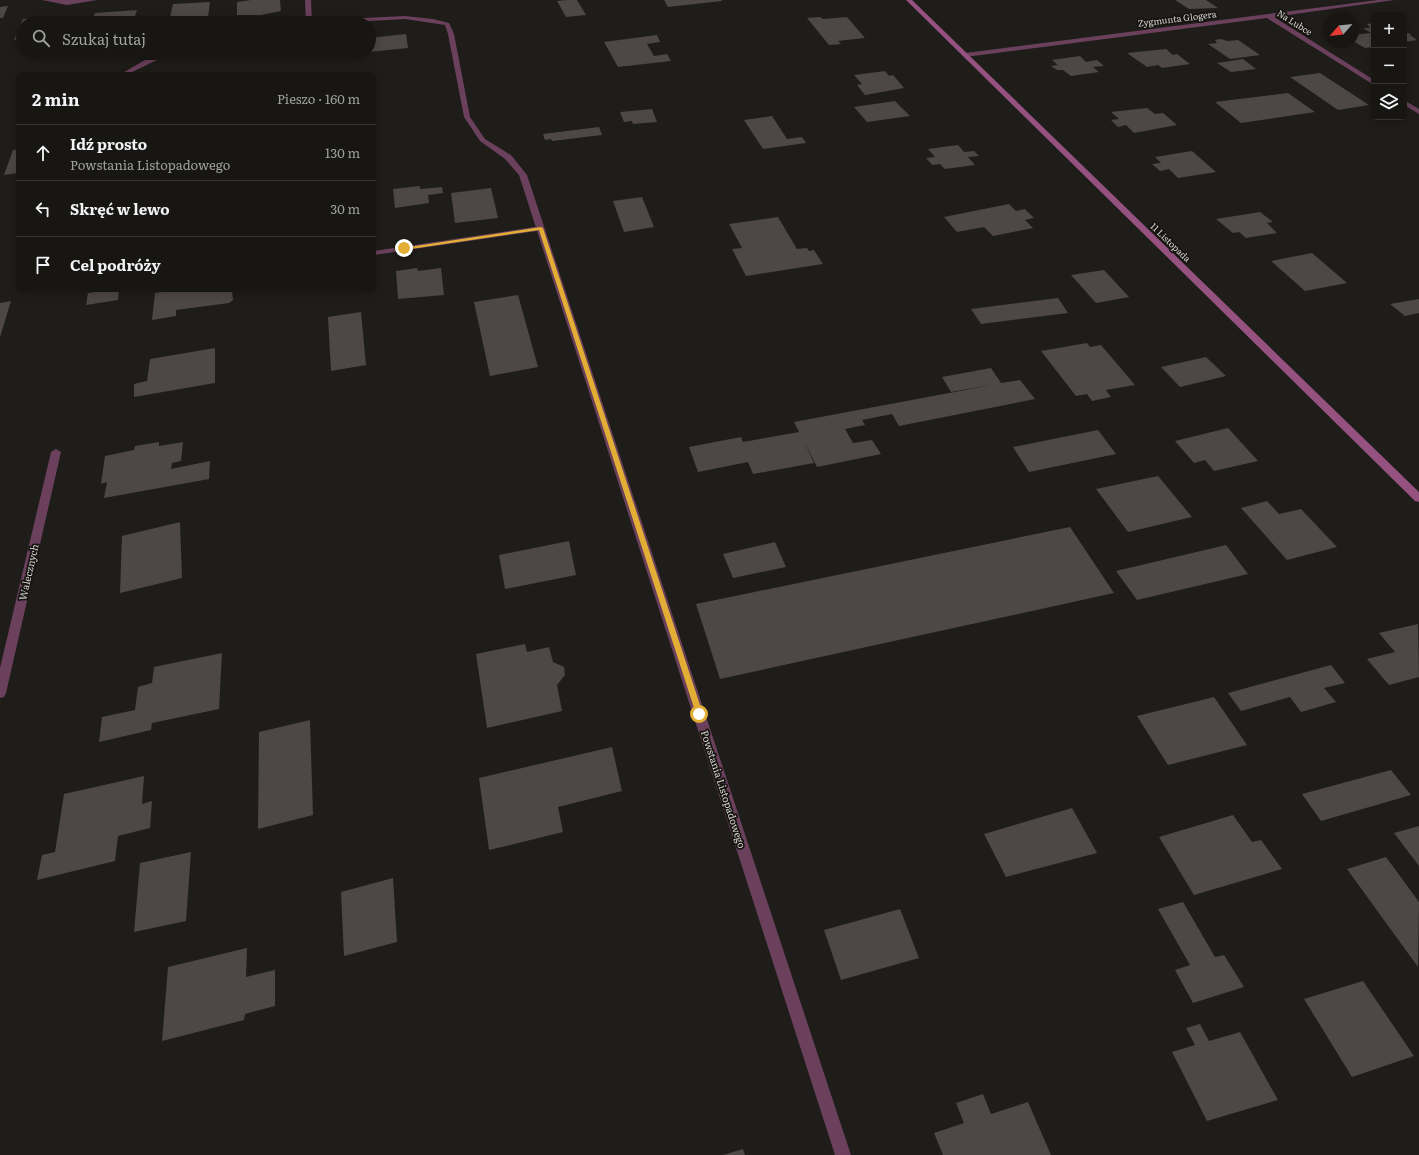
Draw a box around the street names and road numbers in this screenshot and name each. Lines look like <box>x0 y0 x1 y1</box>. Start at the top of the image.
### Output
street label: Zygmunta Glogera <box>1137 6 1217 30</box>
street label: Na Lubce <box>1275 6 1316 39</box>
street label: 11 Listopada <box>1148 219 1194 265</box>
street label: Walecznych <box>14 542 42 602</box>
street label: Powstania Listopadowego <box>698 728 750 850</box>

